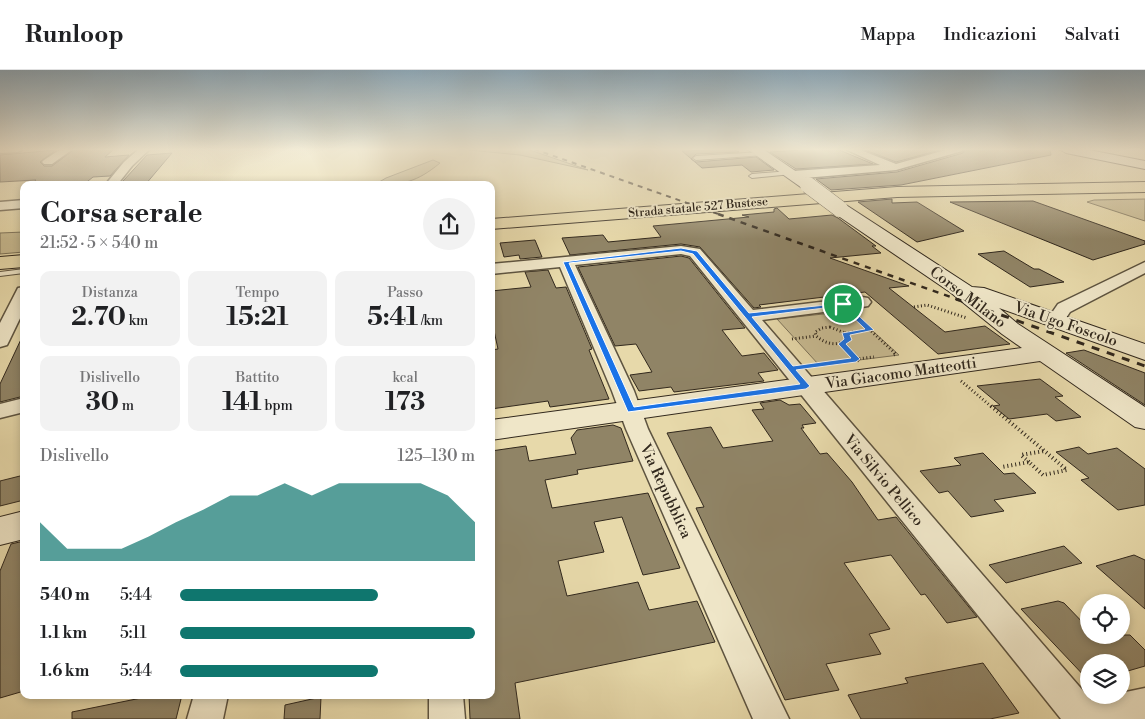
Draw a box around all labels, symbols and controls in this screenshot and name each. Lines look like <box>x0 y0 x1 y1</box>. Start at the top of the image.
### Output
text: Runloop <box>25 20 124 50</box>
text: Mappa <box>861 23 915 46</box>
text: Indicazioni <box>943 23 1037 46</box>
text: Salvati <box>1065 23 1120 46</box>
street label: Strada statale 527 Bustese <box>628 194 769 221</box>
text: Corsa serale <box>40 196 203 231</box>
button: share <box>423 198 475 250</box>
text: 21:52 · 5 × 540 m <box>40 233 158 253</box>
street label: Corso Milano <box>926 262 1010 332</box>
pin <box>822 283 864 325</box>
text: Distanza <box>82 284 138 302</box>
text: Tempo <box>236 284 279 302</box>
text: Passo <box>387 284 423 302</box>
icon: arrive <box>829 290 857 318</box>
street label: Via Ugo Foscolo <box>1011 298 1120 351</box>
text: 2.70 <box>71 302 126 333</box>
text: 15:21 <box>226 302 289 333</box>
text: 5:41 <box>367 302 418 333</box>
text: km <box>126 312 148 330</box>
text: /km <box>418 312 443 330</box>
street label: Via Giacomo Matteotti <box>823 353 978 394</box>
text: Dislivello <box>80 369 140 387</box>
text: Battito <box>236 369 279 387</box>
text: kcal <box>392 369 418 387</box>
text: 30 <box>86 387 119 418</box>
text: 141 <box>222 387 262 418</box>
text: 173 <box>385 387 425 418</box>
text: m <box>119 397 134 415</box>
text: bpm <box>262 397 293 415</box>
street label: Via Silvio Pellico <box>839 430 928 530</box>
street label: Via Repubblica <box>635 440 696 542</box>
text: Dislivello <box>40 446 109 466</box>
text: 125–130 m <box>398 446 475 466</box>
text: 540 m <box>40 585 90 605</box>
text: 5:44 <box>120 585 152 605</box>
map controls <box>1080 594 1130 704</box>
button: locate <box>1080 594 1130 644</box>
text: 1.1 km <box>40 623 87 643</box>
text: 5:11 <box>120 623 147 643</box>
button: layers <box>1080 654 1130 704</box>
text: 1.6 km <box>40 661 89 681</box>
text: 5:44 <box>120 661 152 681</box>

